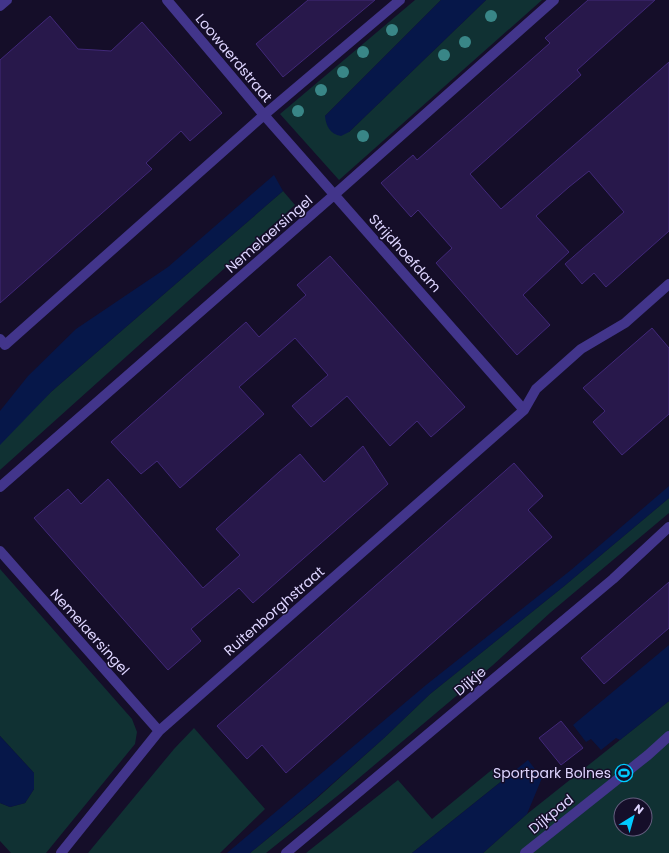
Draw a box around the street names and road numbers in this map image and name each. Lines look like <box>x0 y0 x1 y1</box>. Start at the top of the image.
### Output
street label: Loowaerdstraat <box>191 9 277 107</box>
street label: Nemelaersingel <box>221 190 317 278</box>
street label: Strijdhoefdam <box>364 209 446 297</box>
street label: Ruitenborghstraat <box>219 562 329 660</box>
street label: Nemelaersingel <box>46 585 134 679</box>
street label: Dijkje <box>450 662 491 700</box>
street label: Dijkpad <box>524 790 578 838</box>

